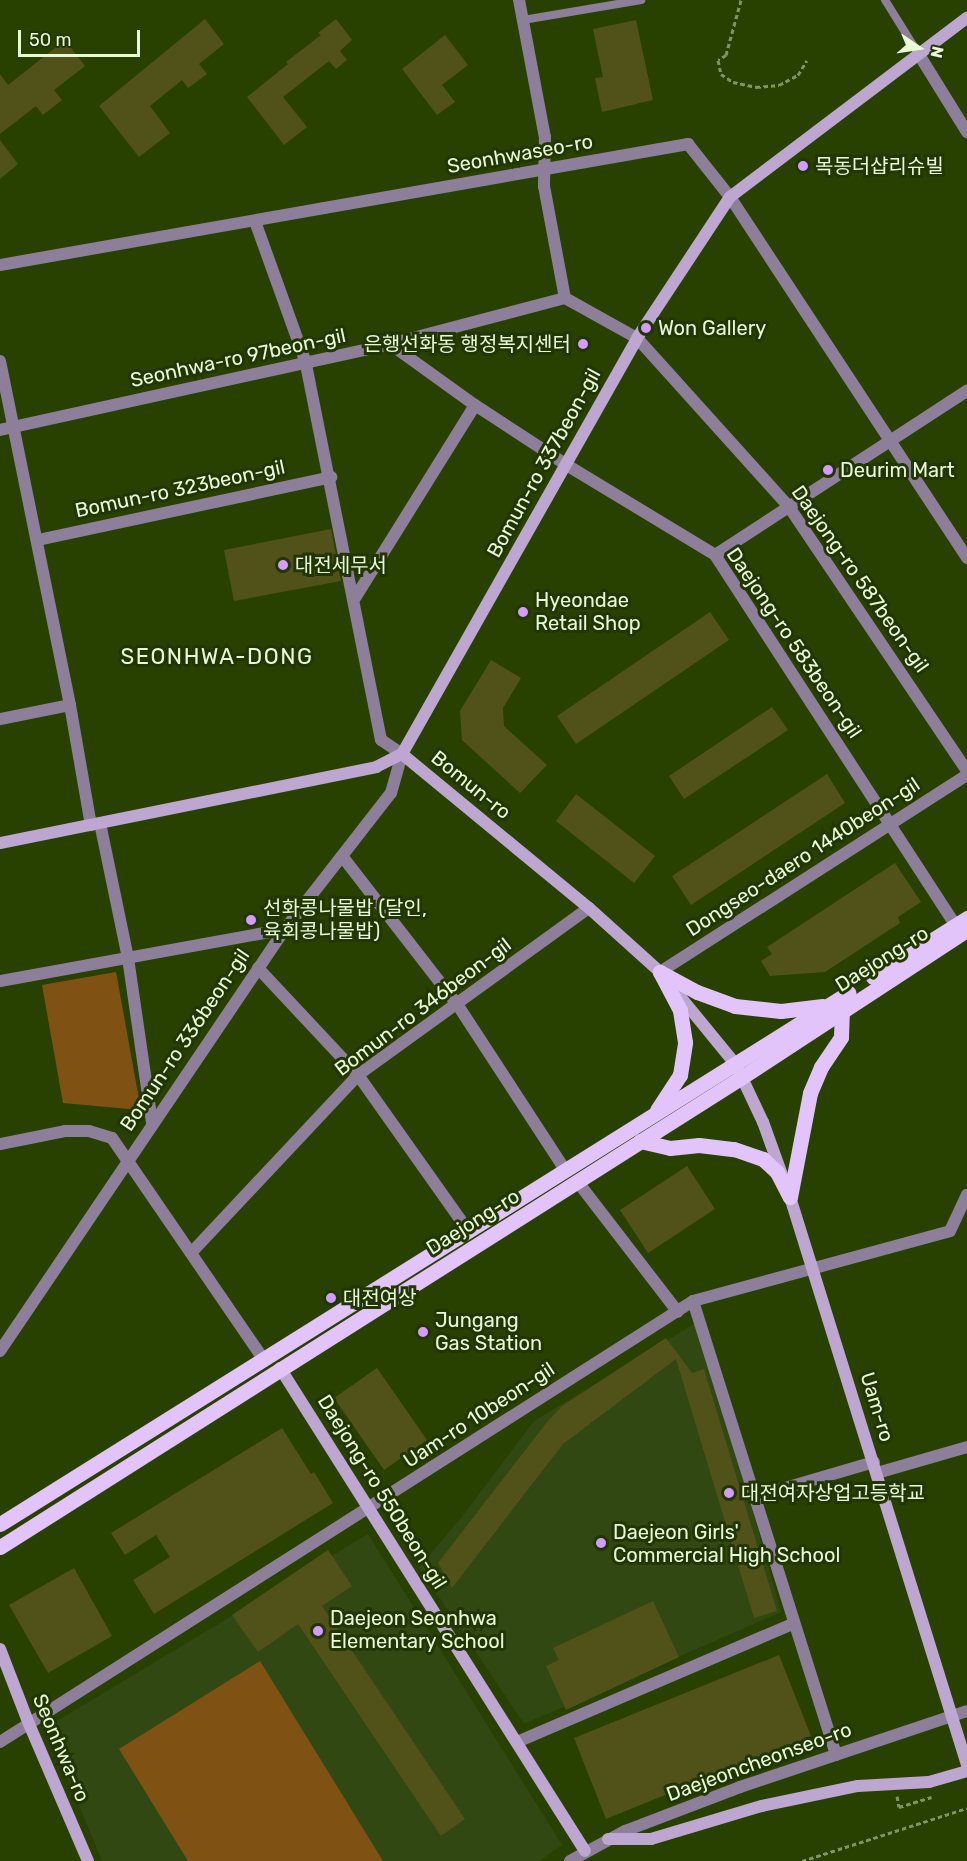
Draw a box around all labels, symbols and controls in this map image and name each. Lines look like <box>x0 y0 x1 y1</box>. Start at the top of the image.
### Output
scale bar <box>21 18 142 56</box>
north arrow <box>889 18 949 78</box>
text: 50 m <box>29 29 72 51</box>
text: N <box>926 44 948 60</box>
street label: Seonhwaseo-ro <box>445 129 595 179</box>
place label: 목동더샵리슈빌 <box>815 154 944 178</box>
marker: 목동더샵리슈빌 <box>796 159 810 173</box>
place label: Won Gallery <box>658 316 766 340</box>
marker: Won Gallery <box>639 321 653 335</box>
street label: Seonhwa-ro 97beon-gil <box>128 323 348 393</box>
place label: 은행선화동 행정복지센터 <box>364 332 571 356</box>
marker: 은행선화동 행정복지센터 <box>576 337 590 351</box>
street label: Bomun-ro 337beon-gil <box>482 364 606 562</box>
street label: Bomun-ro 323beon-gil <box>73 455 287 523</box>
place label: Deurim Mart <box>840 458 954 482</box>
marker: Deurim Mart <box>821 463 835 477</box>
street label: Daejong-ro 587beon-gil <box>786 481 934 677</box>
street label: Daejong-ro 583beon-gil <box>721 543 867 743</box>
place label: 대전세무서 <box>295 553 387 577</box>
marker: 대전세무서 <box>276 558 290 572</box>
place label: Hyeondae Retail Shop <box>535 588 641 635</box>
marker: Hyeondae Retail Shop <box>516 605 530 619</box>
district label: SEONHWA-DONG <box>121 644 313 670</box>
street label: Bomun-ro <box>426 746 516 824</box>
street label: Dongseo-daero 1440beon-gil <box>682 772 924 942</box>
place label: 선화콩나물밥 (달인, 육회콩나물밥) <box>263 897 427 944</box>
marker: 선화콩나물밥 (달인, 육회콩나물밥) <box>244 913 258 927</box>
street label: Daejong-ro <box>831 921 933 997</box>
street label: Bomun-ro 346beon-gil <box>330 933 516 1081</box>
street label: Bomun-ro 336beon-gil <box>115 944 255 1136</box>
street label: Daejong-ro <box>422 1184 524 1260</box>
place label: 대전여상 <box>343 1286 417 1310</box>
marker: 대전여상 <box>324 1291 338 1305</box>
place label: Jungang Gas Station <box>435 1308 542 1355</box>
marker: Jungang Gas Station <box>416 1325 430 1339</box>
street label: Uam-ro 10beon-gil <box>399 1357 559 1473</box>
street label: Uam-ro <box>855 1369 899 1445</box>
street label: Daejong-ro 550beon-gil <box>312 1390 452 1594</box>
place label: 대전여자상업고등학교 <box>741 1481 925 1505</box>
marker: 대전여자상업고등학교 <box>722 1486 736 1500</box>
place label: Daejeon Girls' Commercial High School <box>613 1520 840 1567</box>
marker: Daejeon Girls' Commercial High School <box>594 1536 608 1550</box>
place label: Daejeon Seonhwa Elementary School <box>330 1607 505 1654</box>
marker: Daejeon Seonhwa Elementary School <box>311 1624 325 1638</box>
street label: Seonhwa-ro <box>28 1691 94 1805</box>
street label: Daejeoncheonseo-ro <box>663 1717 855 1807</box>

